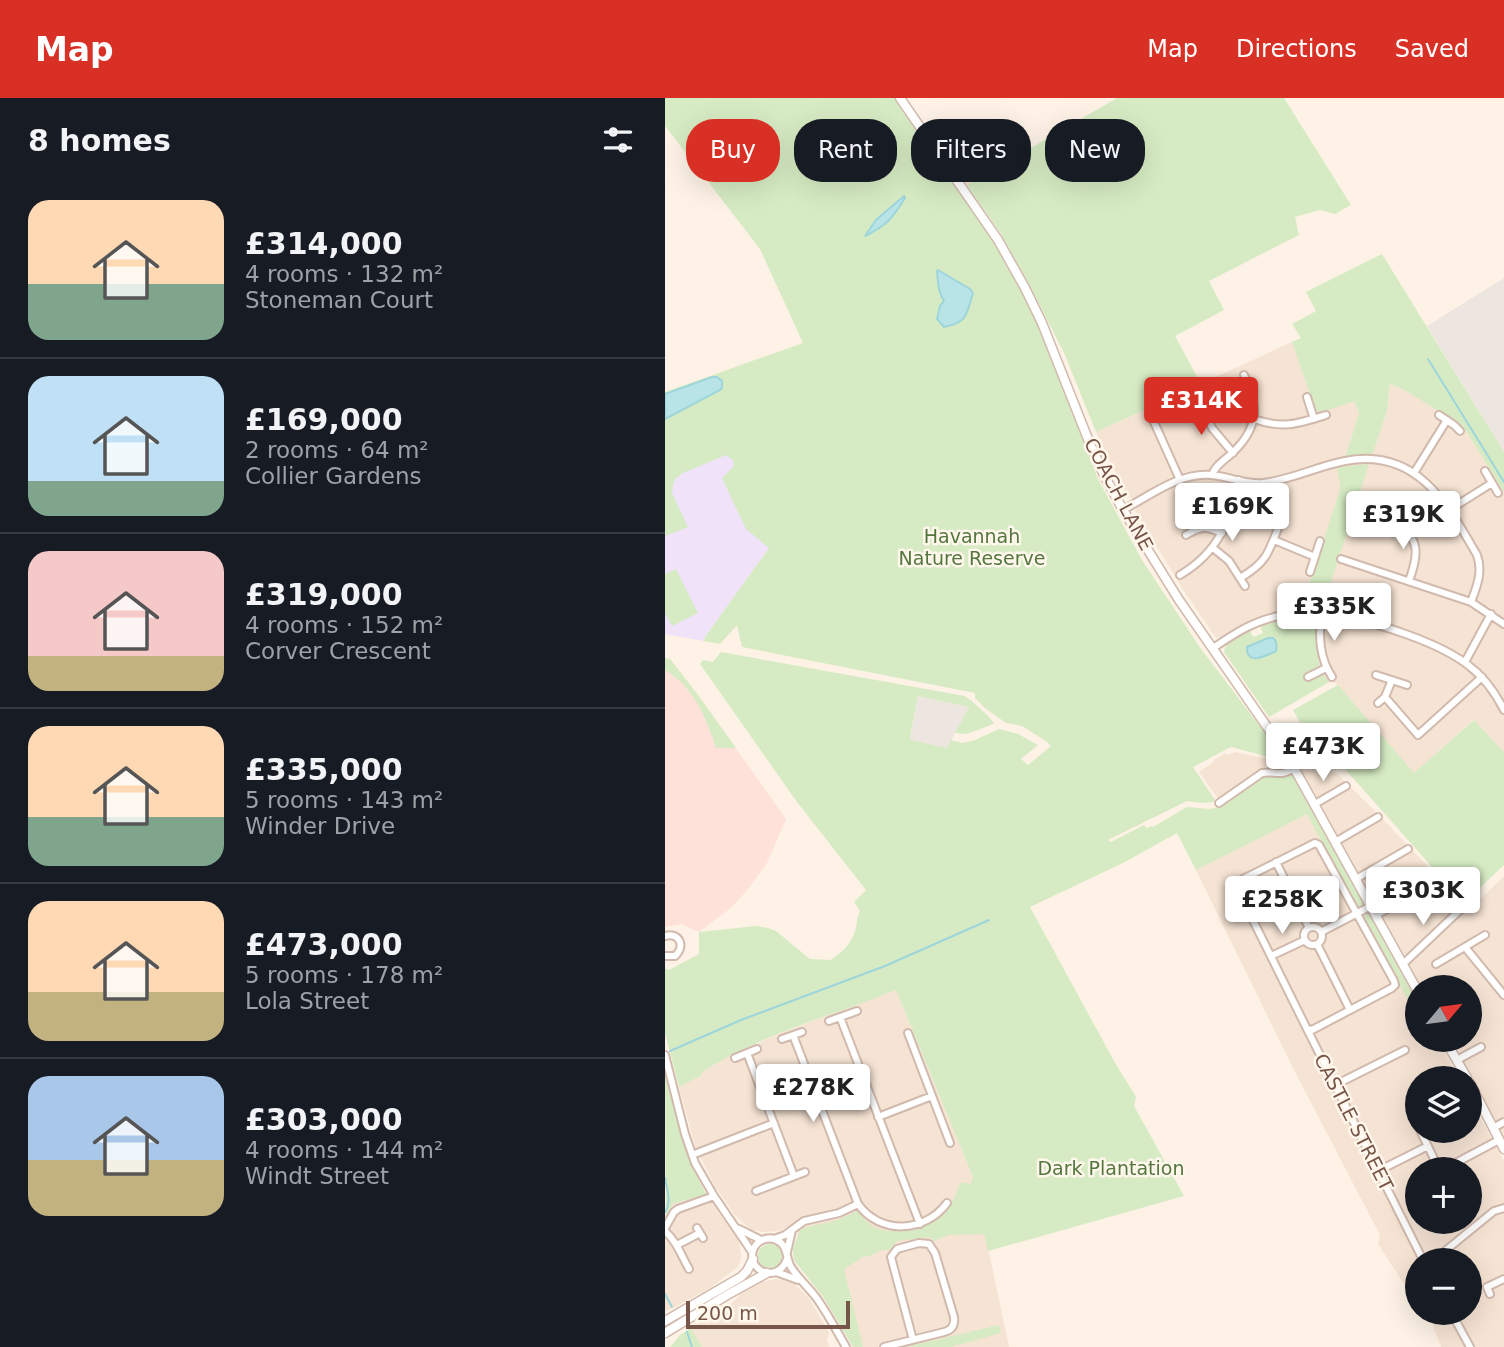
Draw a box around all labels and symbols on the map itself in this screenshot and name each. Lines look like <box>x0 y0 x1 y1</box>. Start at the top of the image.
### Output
pin: £314K <box>1152 378 1250 437</box>
street label: COACH LANE <box>1080 434 1158 554</box>
pin: £169K <box>1183 484 1281 543</box>
pin: £319K <box>1354 491 1452 551</box>
park label: Havannah Nature Reserve <box>899 525 1045 569</box>
pin: £335K <box>1285 584 1383 643</box>
pin: £473K <box>1274 724 1372 783</box>
pin: £303K <box>1374 868 1472 927</box>
pin: £258K <box>1233 876 1331 936</box>
north arrow <box>1405 975 1482 1052</box>
street label: CASTLE STREET <box>1310 1050 1398 1195</box>
pin: £278K <box>764 1065 862 1124</box>
park label: Dark Plantation <box>1037 1157 1185 1179</box>
scale bar <box>686 1298 851 1330</box>

